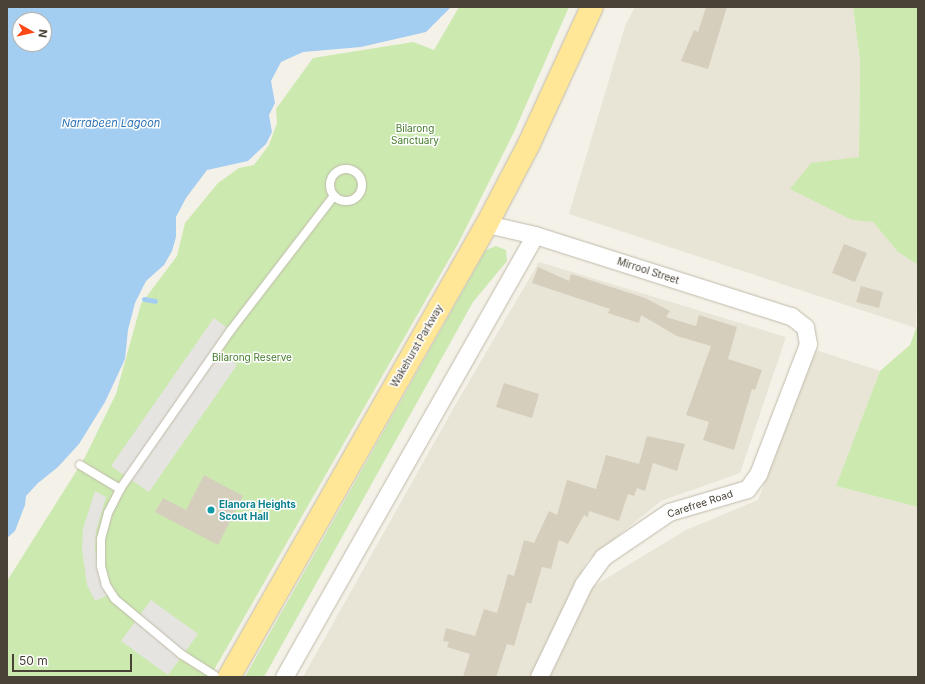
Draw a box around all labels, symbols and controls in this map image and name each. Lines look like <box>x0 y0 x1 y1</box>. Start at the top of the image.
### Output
north arrow <box>12 12 52 52</box>
text: N <box>35 28 50 39</box>
water label: Narrabeen Lagoon <box>62 116 160 130</box>
park label: Bilarong Sanctuary <box>391 122 439 146</box>
street label: Mirrool Street <box>616 255 680 287</box>
street label: Wakehurst Parkway <box>388 302 446 390</box>
park label: Bilarong Reserve <box>212 352 292 364</box>
street label: Carefree Road <box>666 488 734 520</box>
place label: Elanora Heights Scout Hall <box>219 498 296 522</box>
marker: Elanora Heights Scout Hall <box>206 505 216 515</box>
scale bar <box>14 646 134 672</box>
text: 50 m <box>19 653 48 668</box>

